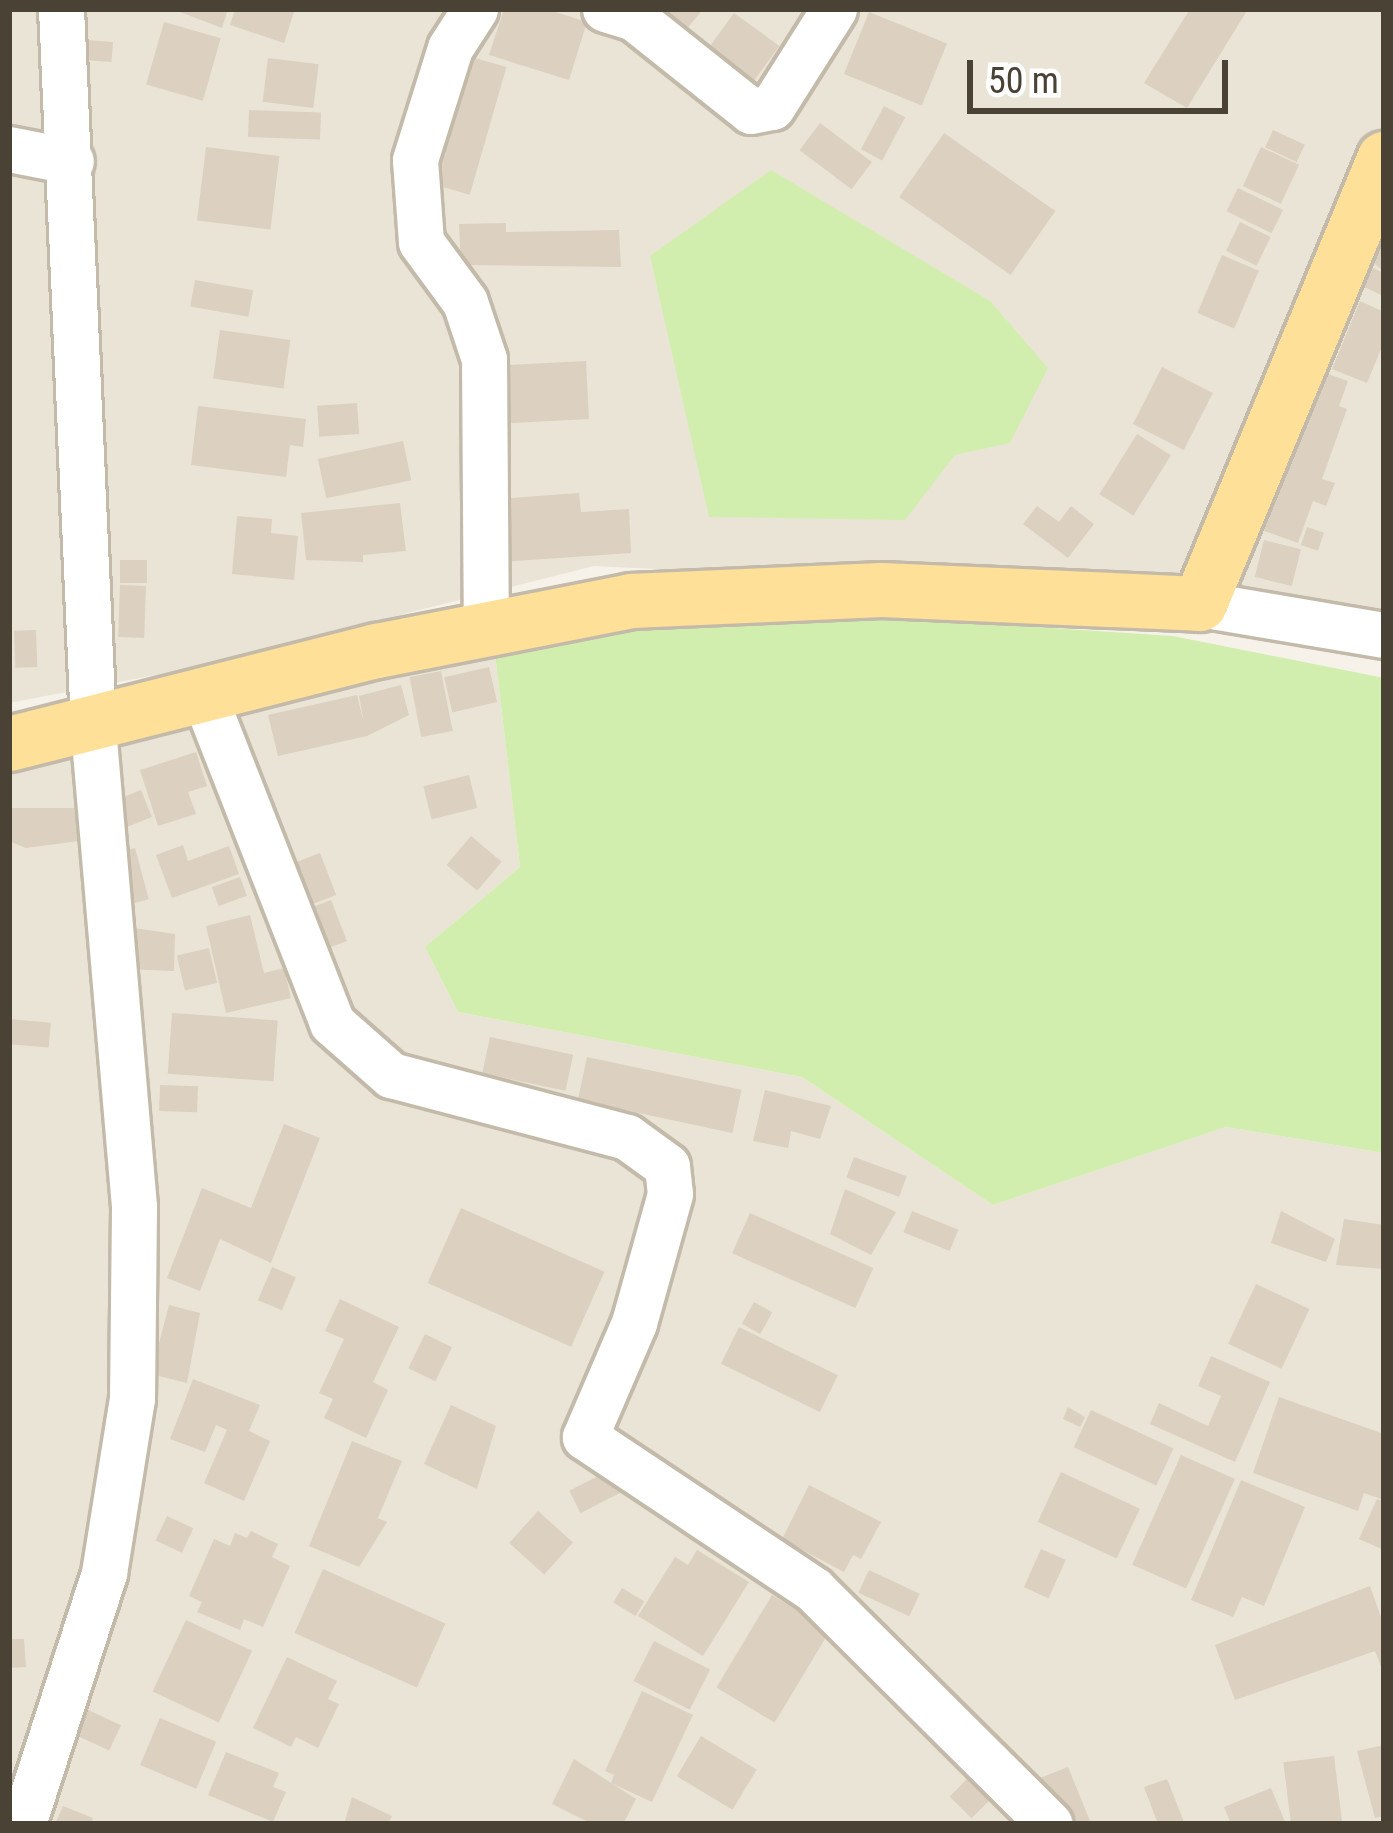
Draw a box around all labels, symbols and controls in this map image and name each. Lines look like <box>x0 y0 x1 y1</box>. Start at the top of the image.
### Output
scale bar <box>973 36 1234 110</box>
text: 50 m <box>988 60 1059 102</box>

